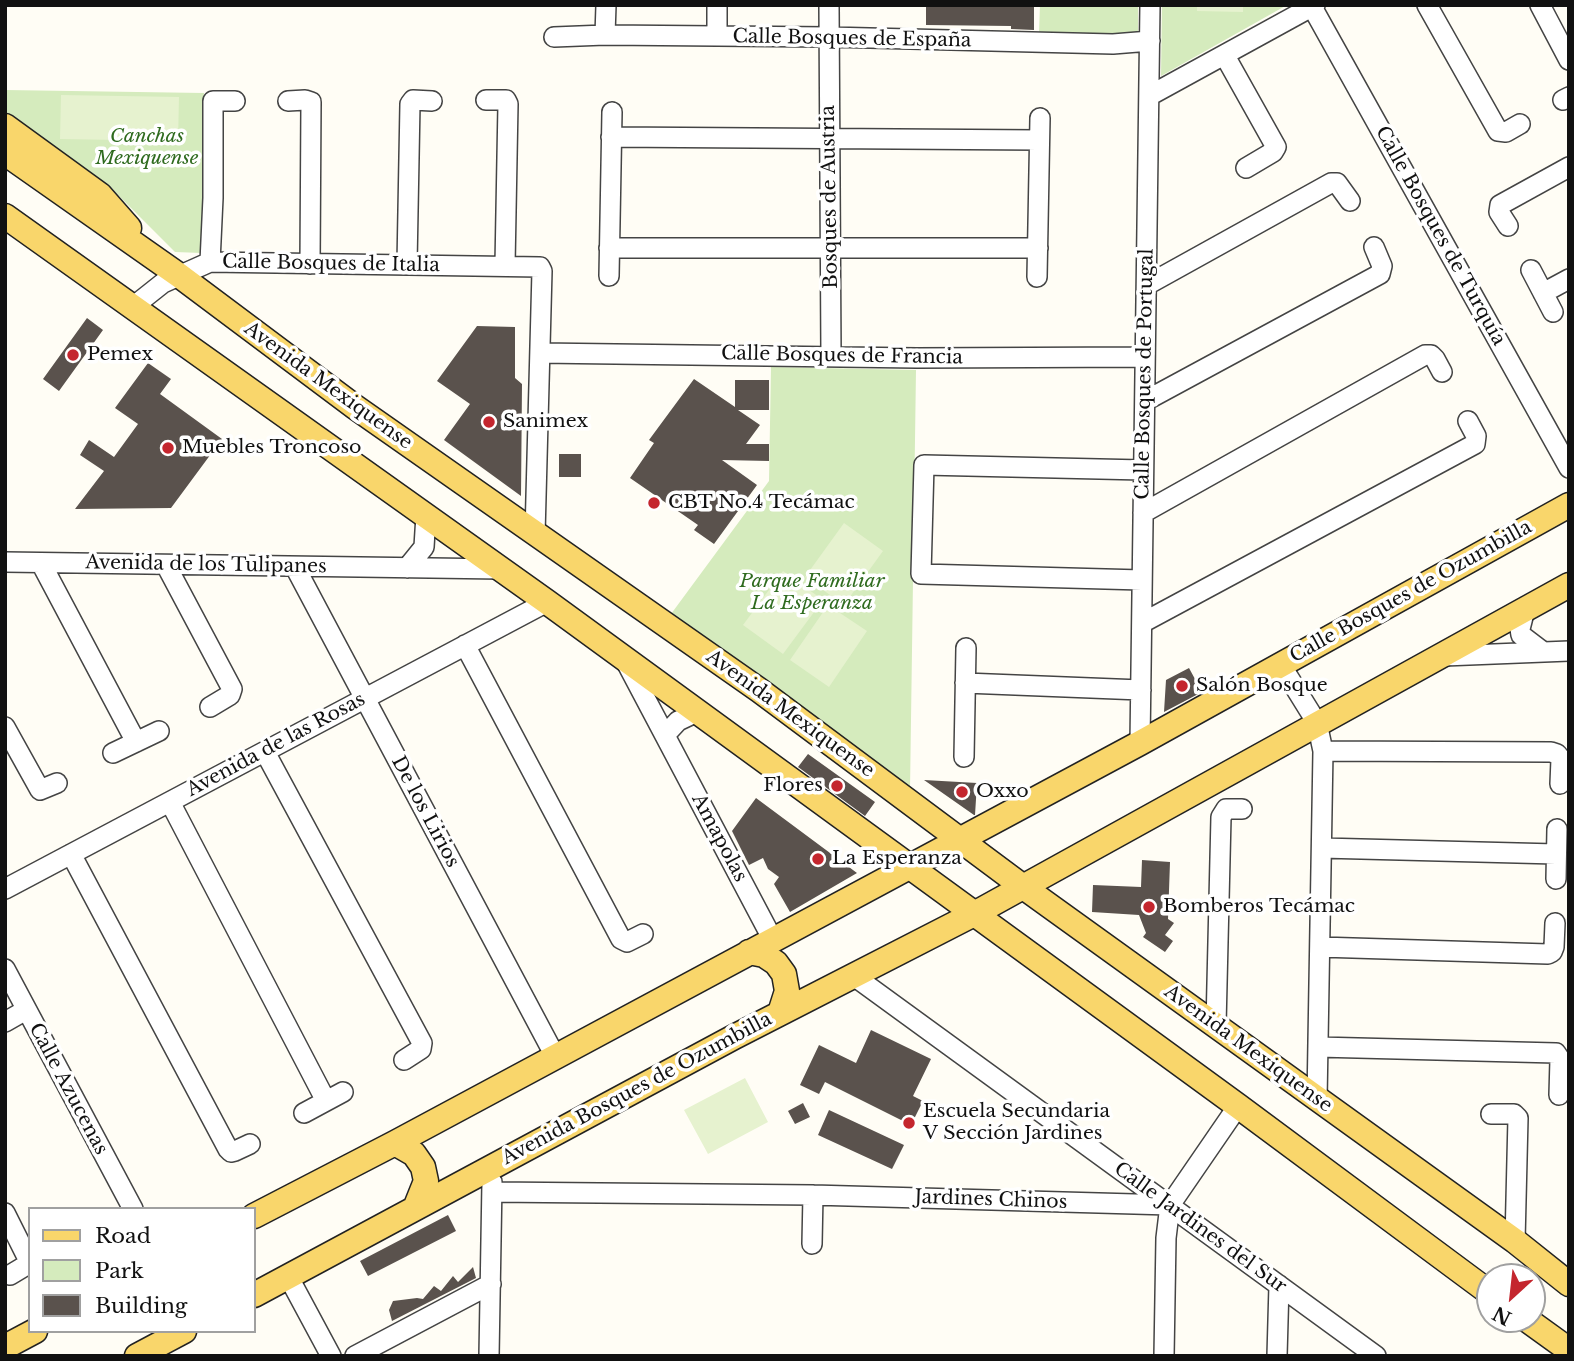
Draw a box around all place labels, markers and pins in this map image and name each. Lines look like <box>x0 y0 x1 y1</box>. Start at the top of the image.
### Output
place label: Pemex <box>87 344 153 366</box>
marker: Pemex <box>65 347 81 363</box>
place label: Sanimex <box>503 411 588 433</box>
marker: Sanimex <box>481 414 497 430</box>
place label: Muebles Troncoso <box>182 437 361 459</box>
marker: Muebles Troncoso <box>160 440 176 456</box>
place label: CBT No.4 Tecámac <box>668 492 855 514</box>
marker: CBT No.4 Tecámac <box>646 495 662 511</box>
place label: Salón Bosque <box>1196 675 1328 697</box>
marker: Salón Bosque <box>1174 678 1190 694</box>
place label: Flores <box>763 775 823 797</box>
marker: Flores <box>829 778 845 794</box>
place label: Oxxo <box>976 781 1029 803</box>
marker: Oxxo <box>954 784 970 800</box>
place label: La Esperanza <box>832 848 962 870</box>
marker: La Esperanza <box>810 851 826 867</box>
place label: Bomberos Tecámac <box>1163 896 1355 918</box>
marker: Bomberos Tecámac <box>1141 899 1157 915</box>
place label: Escuela Secundaria V Sección Jardines <box>923 1101 1110 1145</box>
marker: Escuela Secundaria V Sección Jardines <box>901 1115 917 1131</box>

